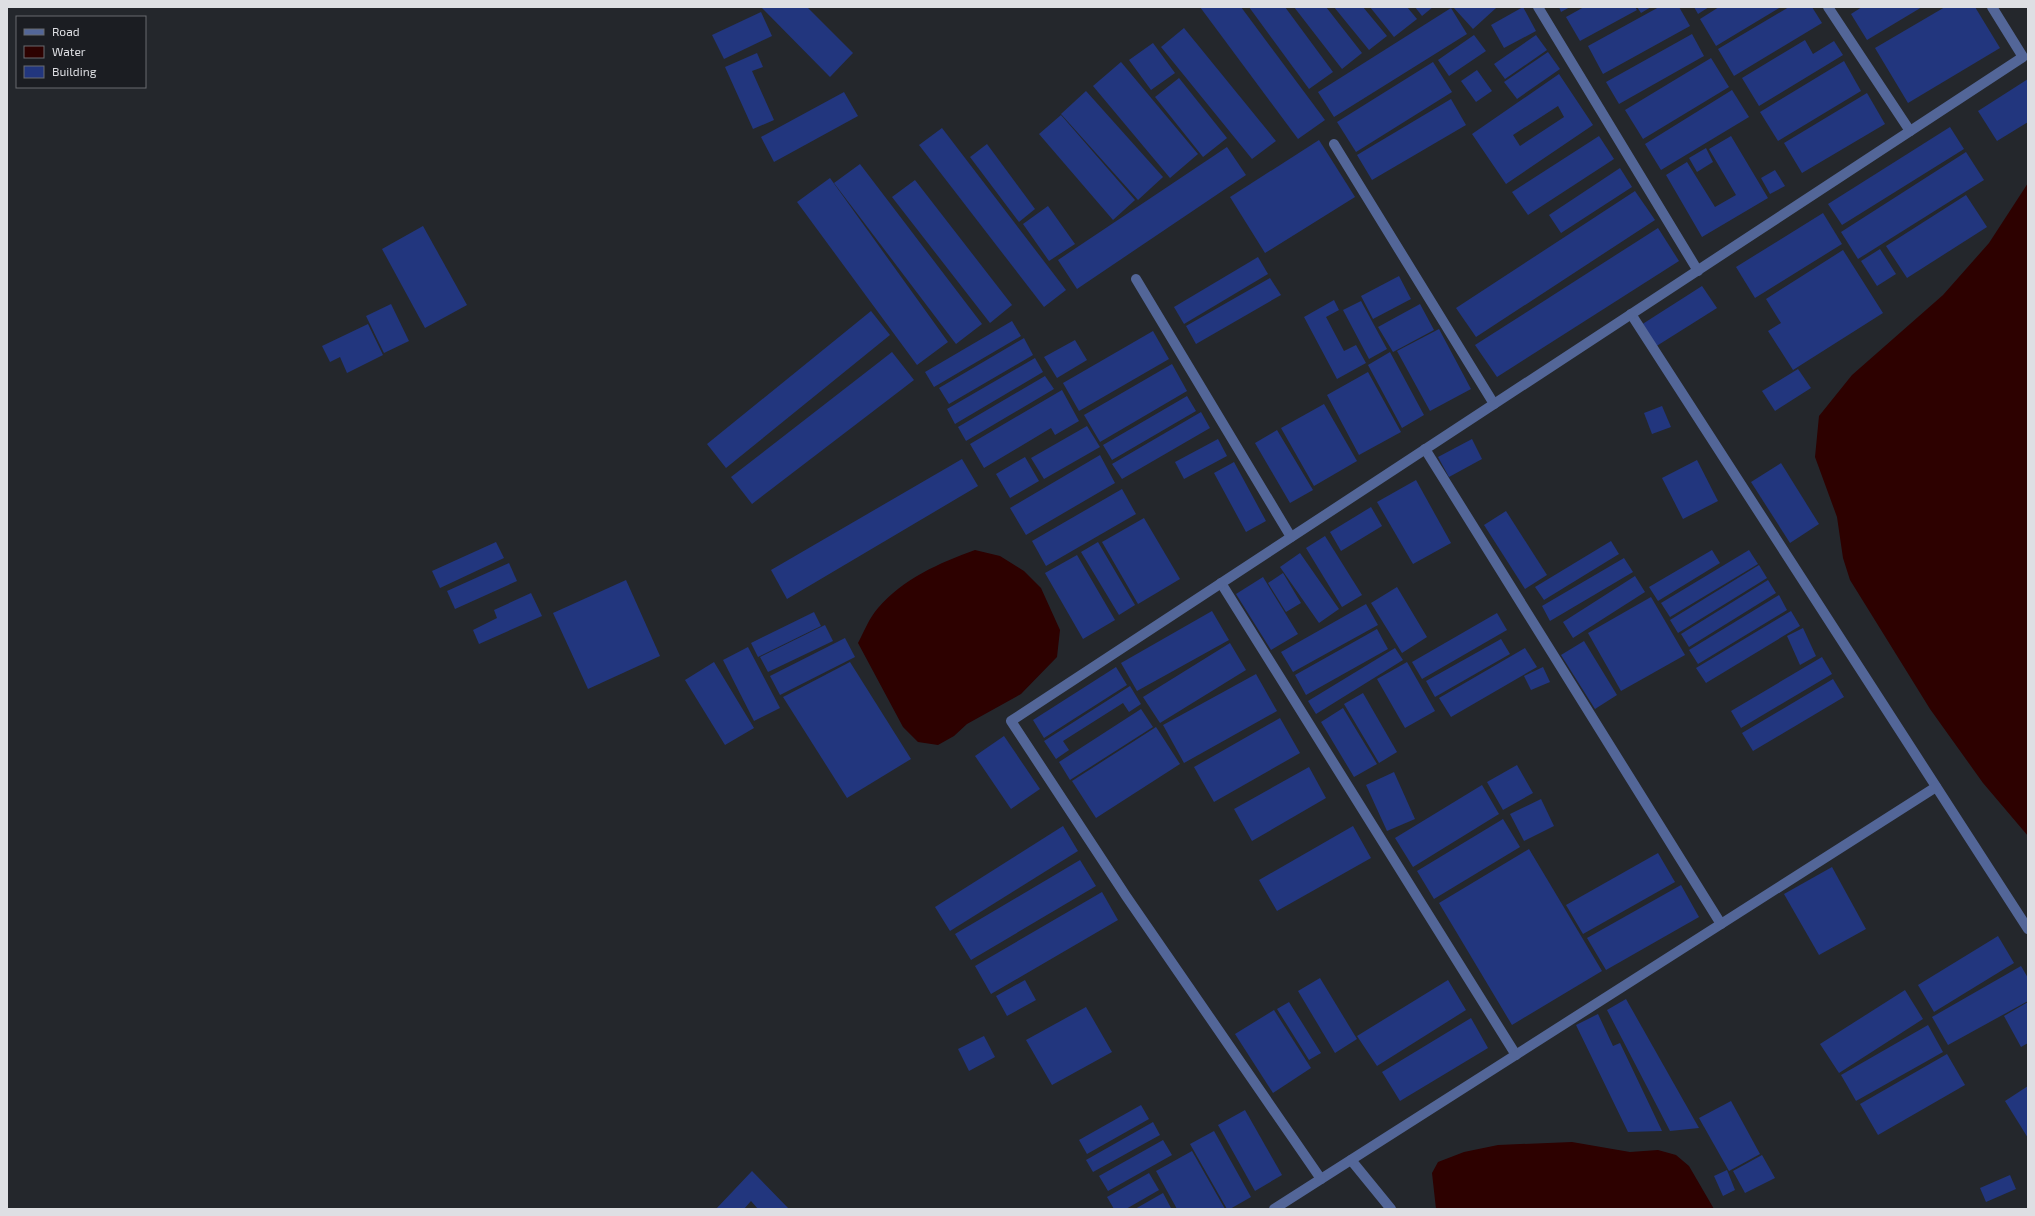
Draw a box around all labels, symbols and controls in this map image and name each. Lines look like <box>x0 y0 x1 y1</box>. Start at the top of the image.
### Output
legend <box>16 16 146 88</box>
text: Road <box>52 24 80 38</box>
text: Water <box>52 44 86 58</box>
text: Building <box>52 64 97 78</box>

